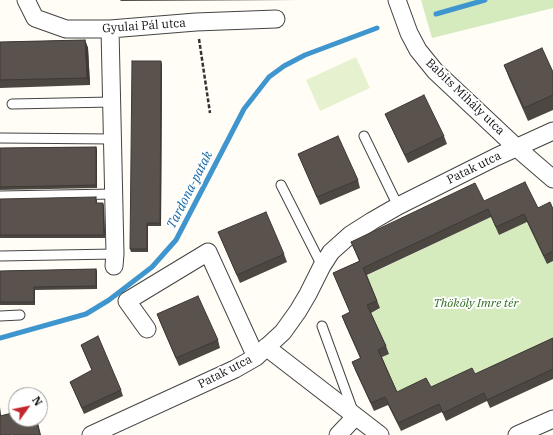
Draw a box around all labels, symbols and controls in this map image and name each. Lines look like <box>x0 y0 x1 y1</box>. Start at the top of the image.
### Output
street label: Gyulai Pál utca <box>102 16 186 36</box>
street label: Babits Mihály utca <box>423 56 507 138</box>
water label: Tardona-patak <box>164 149 216 231</box>
street label: Patak utca <box>444 149 504 187</box>
park label: Thököly Imre tér <box>433 297 519 311</box>
street label: Patak utca <box>196 352 254 392</box>
north arrow <box>8 387 48 427</box>
text: N <box>29 394 45 408</box>

